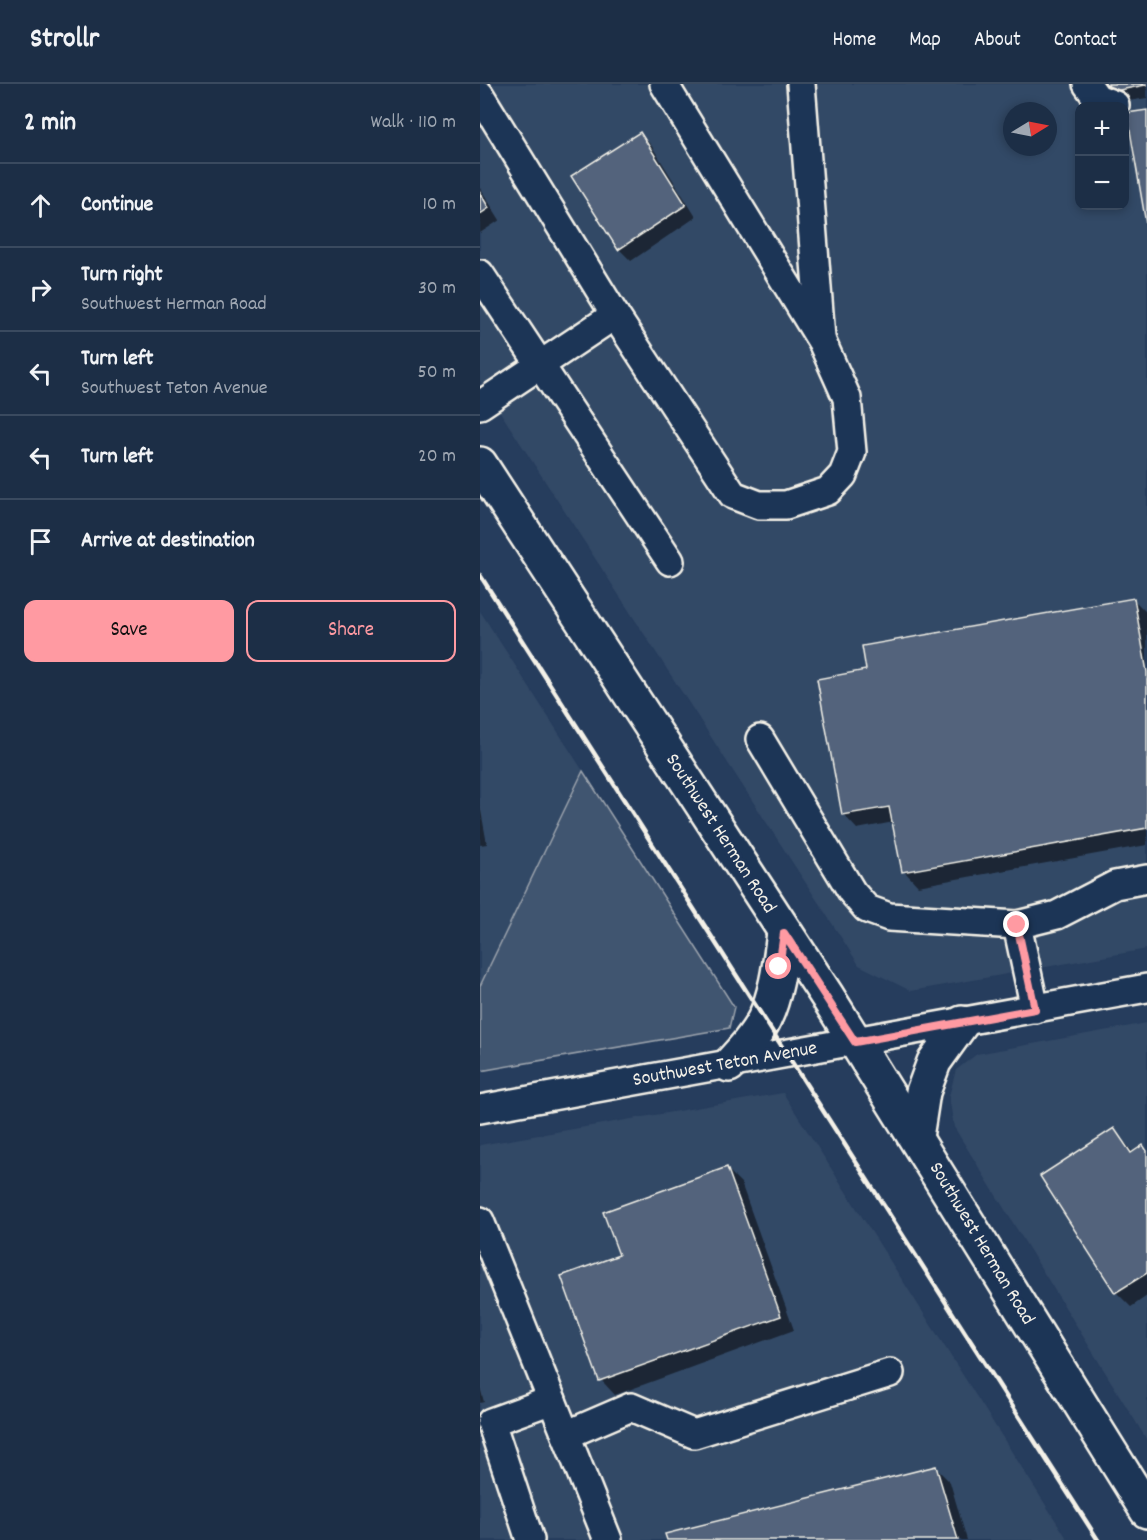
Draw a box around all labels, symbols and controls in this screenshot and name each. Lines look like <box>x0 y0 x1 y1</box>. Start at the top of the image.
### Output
text: Strollr <box>30 21 99 61</box>
text: Home <box>832 26 876 56</box>
text: Map <box>909 26 941 56</box>
text: About <box>974 26 1021 56</box>
text: Contact <box>1054 26 1117 56</box>
north arrow <box>1003 102 1057 156</box>
map controls <box>1075 102 1129 210</box>
button: + <box>1075 102 1129 156</box>
text: 2 min <box>24 105 76 142</box>
text: Walk · 110 m <box>370 109 456 137</box>
button: − <box>1075 156 1129 210</box>
icon: ahead <box>24 189 57 222</box>
text: Continue <box>81 190 153 221</box>
text: 10 m <box>422 191 456 219</box>
text: Turn right <box>81 260 163 291</box>
icon: right <box>24 273 57 306</box>
text: 30 m <box>418 275 456 303</box>
text: Southwest Herman Road <box>81 291 267 319</box>
text: Turn left <box>81 344 153 375</box>
icon: left <box>24 357 57 390</box>
text: 50 m <box>418 359 456 387</box>
text: Southwest Teton Avenue <box>81 375 268 403</box>
icon: left <box>24 441 57 474</box>
text: Turn left <box>81 442 153 473</box>
text: 20 m <box>418 443 456 471</box>
icon: arrive <box>24 525 57 558</box>
text: Arrive at destination <box>81 526 255 557</box>
button: Save <box>24 600 234 662</box>
button: Share <box>246 600 456 662</box>
street label: Southwest Herman Road <box>658 748 782 920</box>
route end <box>1003 911 1029 937</box>
route start <box>765 953 791 979</box>
street label: Southwest Teton Avenue <box>631 1035 819 1095</box>
street label: Southwest Herman Road <box>921 1157 1041 1331</box>

